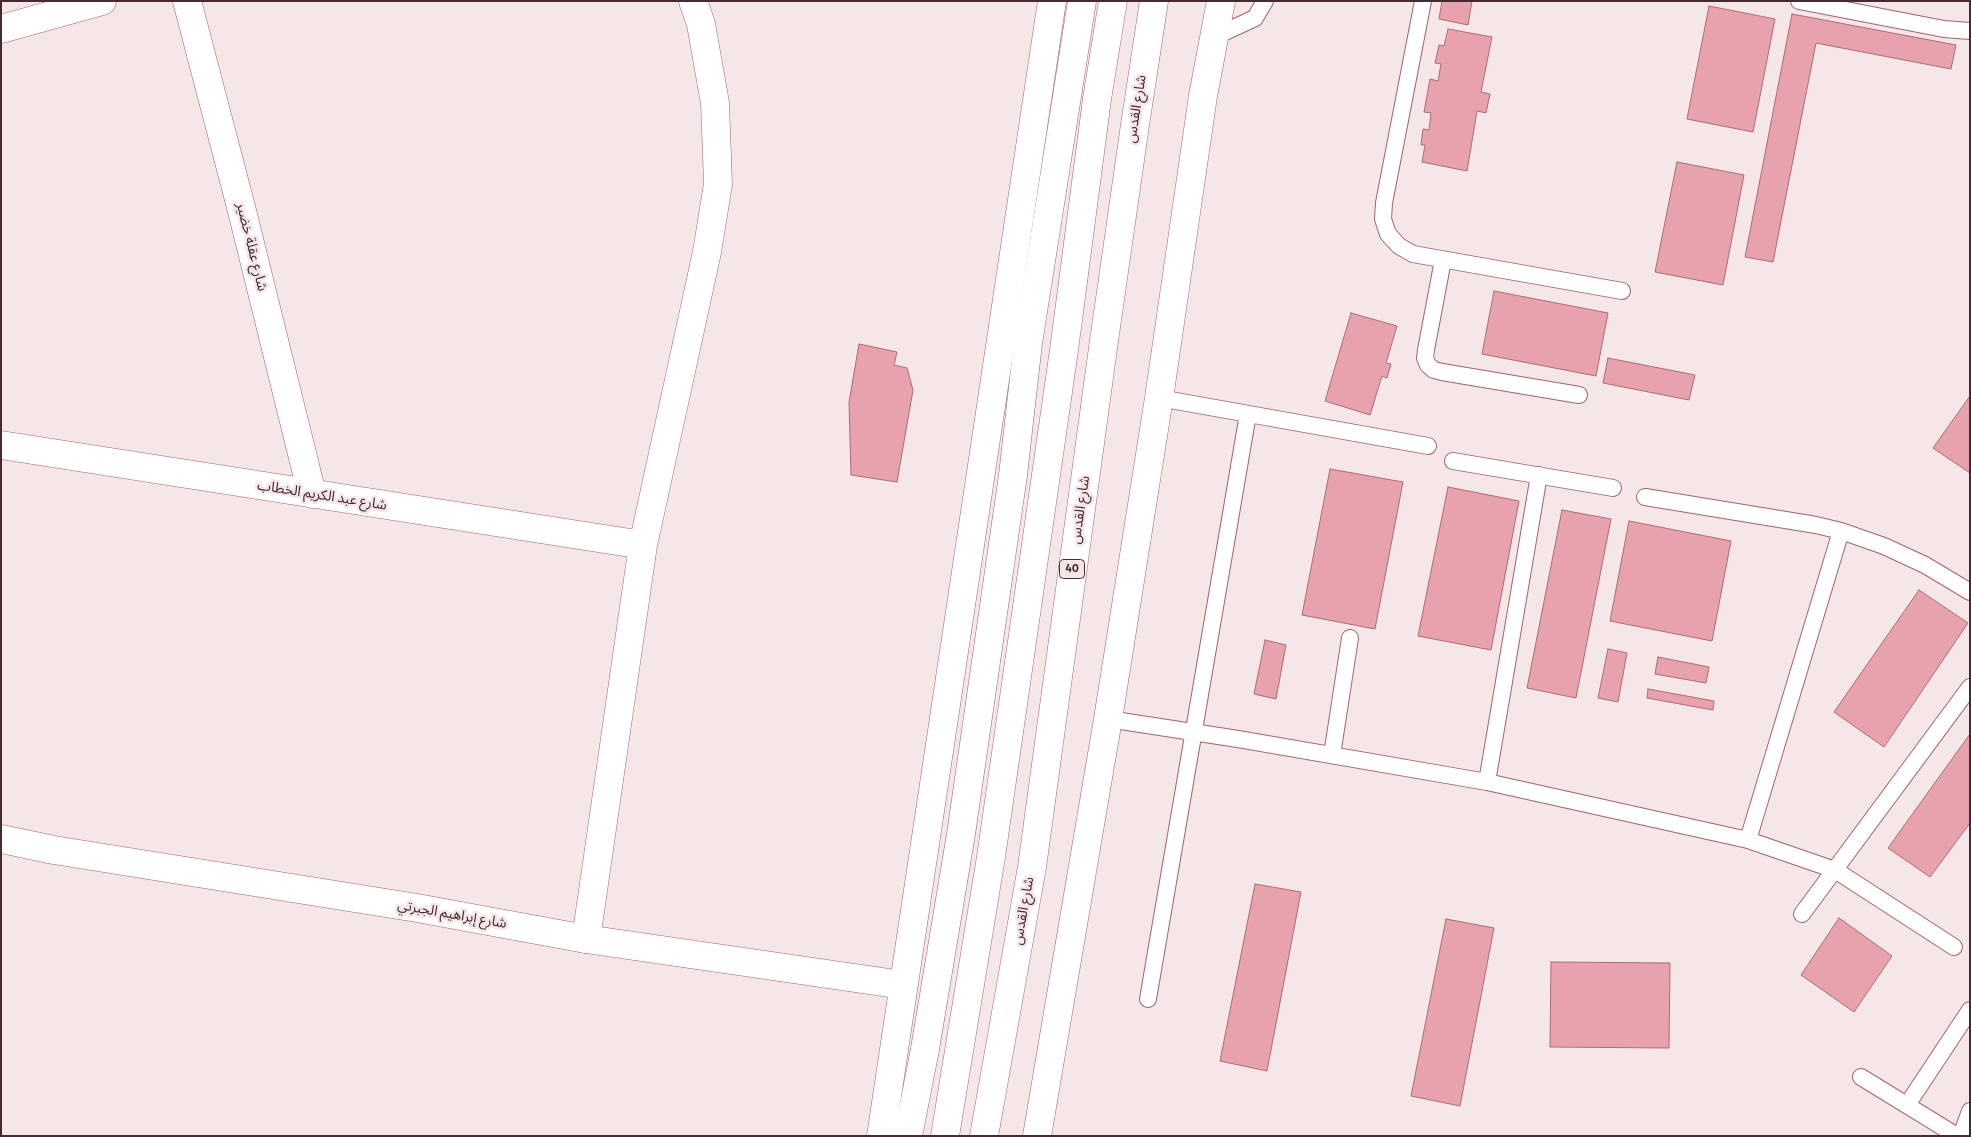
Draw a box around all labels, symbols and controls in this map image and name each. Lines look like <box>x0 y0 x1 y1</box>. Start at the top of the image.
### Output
street label: شارع القدس <box>1123 74 1151 144</box>
street label: شارع عقلة خضير <box>232 201 270 293</box>
street label: شارع القدس <box>1068 475 1094 545</box>
street label: شارع عبد الكريم الخطاب <box>256 477 388 515</box>
road number: 40 <box>1060 560 1084 578</box>
street label: شارع القدس <box>1010 876 1038 946</box>
street label: شارع إبراهيم الجبرتي <box>396 897 508 933</box>

